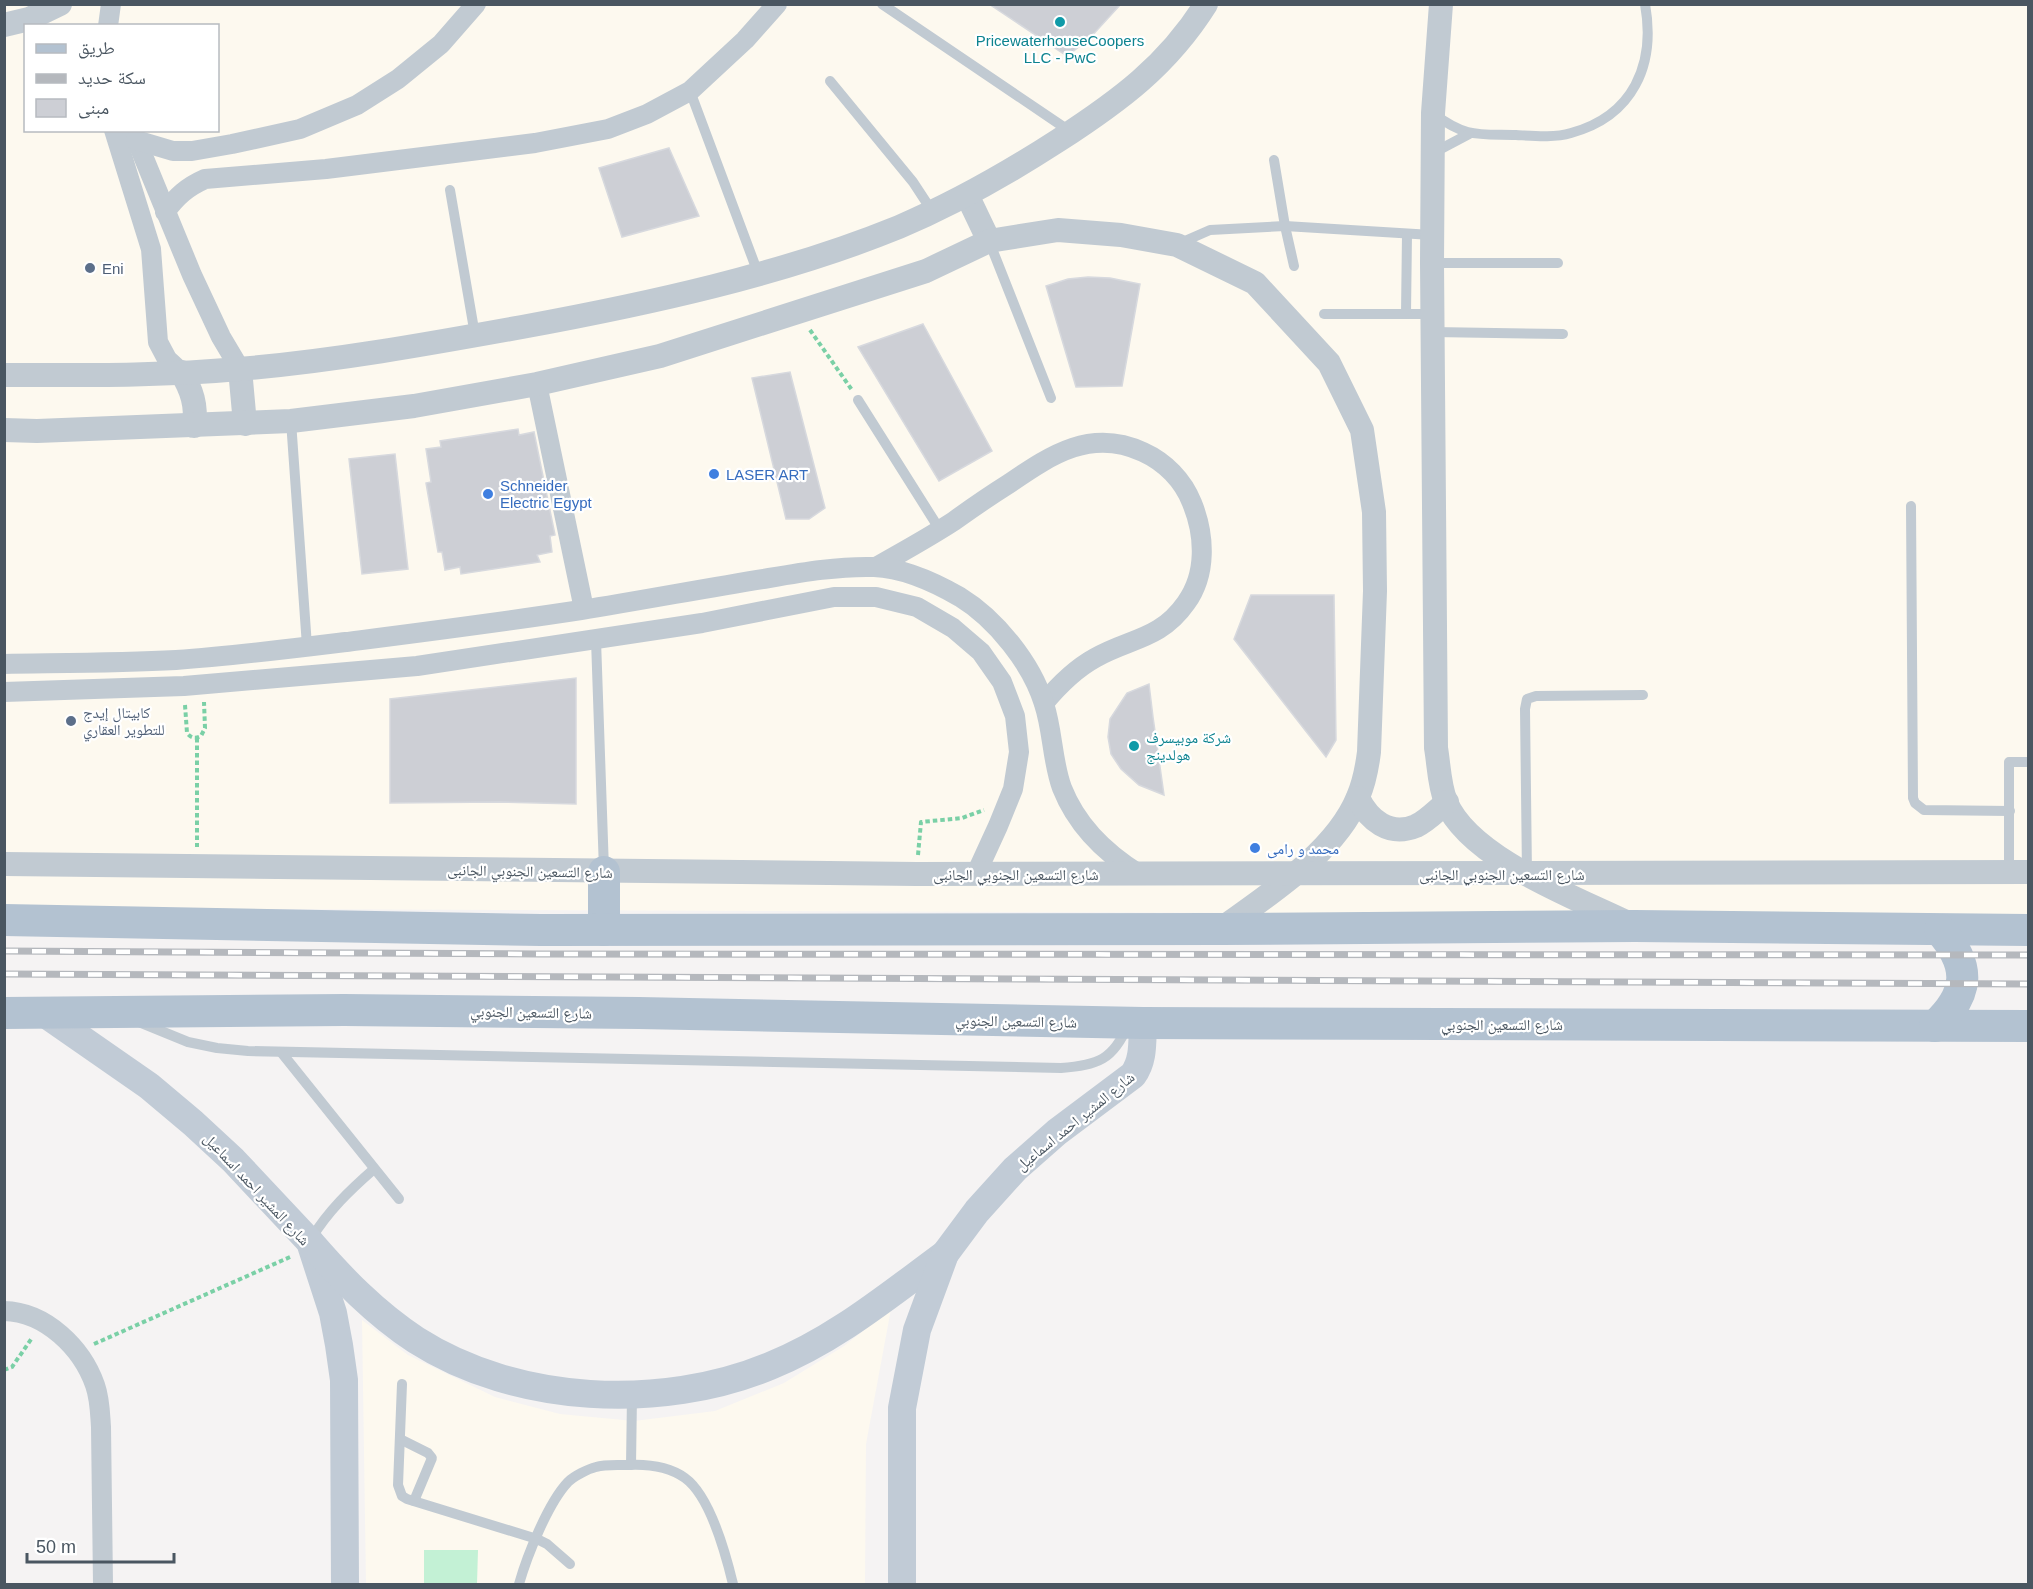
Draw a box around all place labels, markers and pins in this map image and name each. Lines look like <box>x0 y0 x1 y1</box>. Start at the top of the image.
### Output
marker: PricewaterhouseCoopers LLC - PwC <box>1053 15 1067 29</box>
place label: PricewaterhouseCoopers LLC - PwC <box>976 32 1144 66</box>
place label: Eni <box>102 260 124 277</box>
marker: Eni <box>83 261 97 275</box>
place label: LASER ART <box>726 466 808 483</box>
marker: LASER ART <box>707 467 721 481</box>
place label: Schneider Electric Egypt <box>500 477 593 511</box>
marker: Schneider Electric Egypt <box>481 487 495 501</box>
place label: كابيتال إيدج للتطوير العقاري <box>83 704 165 741</box>
marker: كابيتال إيدج للتطوير العقاري <box>64 714 78 728</box>
place label: شركة موبيسرف هولدينج <box>1146 729 1231 765</box>
marker: شركة موبيسرف هولدينج <box>1127 739 1141 753</box>
place label: محمد و رامى <box>1267 840 1339 859</box>
marker: محمد و رامى <box>1248 841 1262 855</box>

